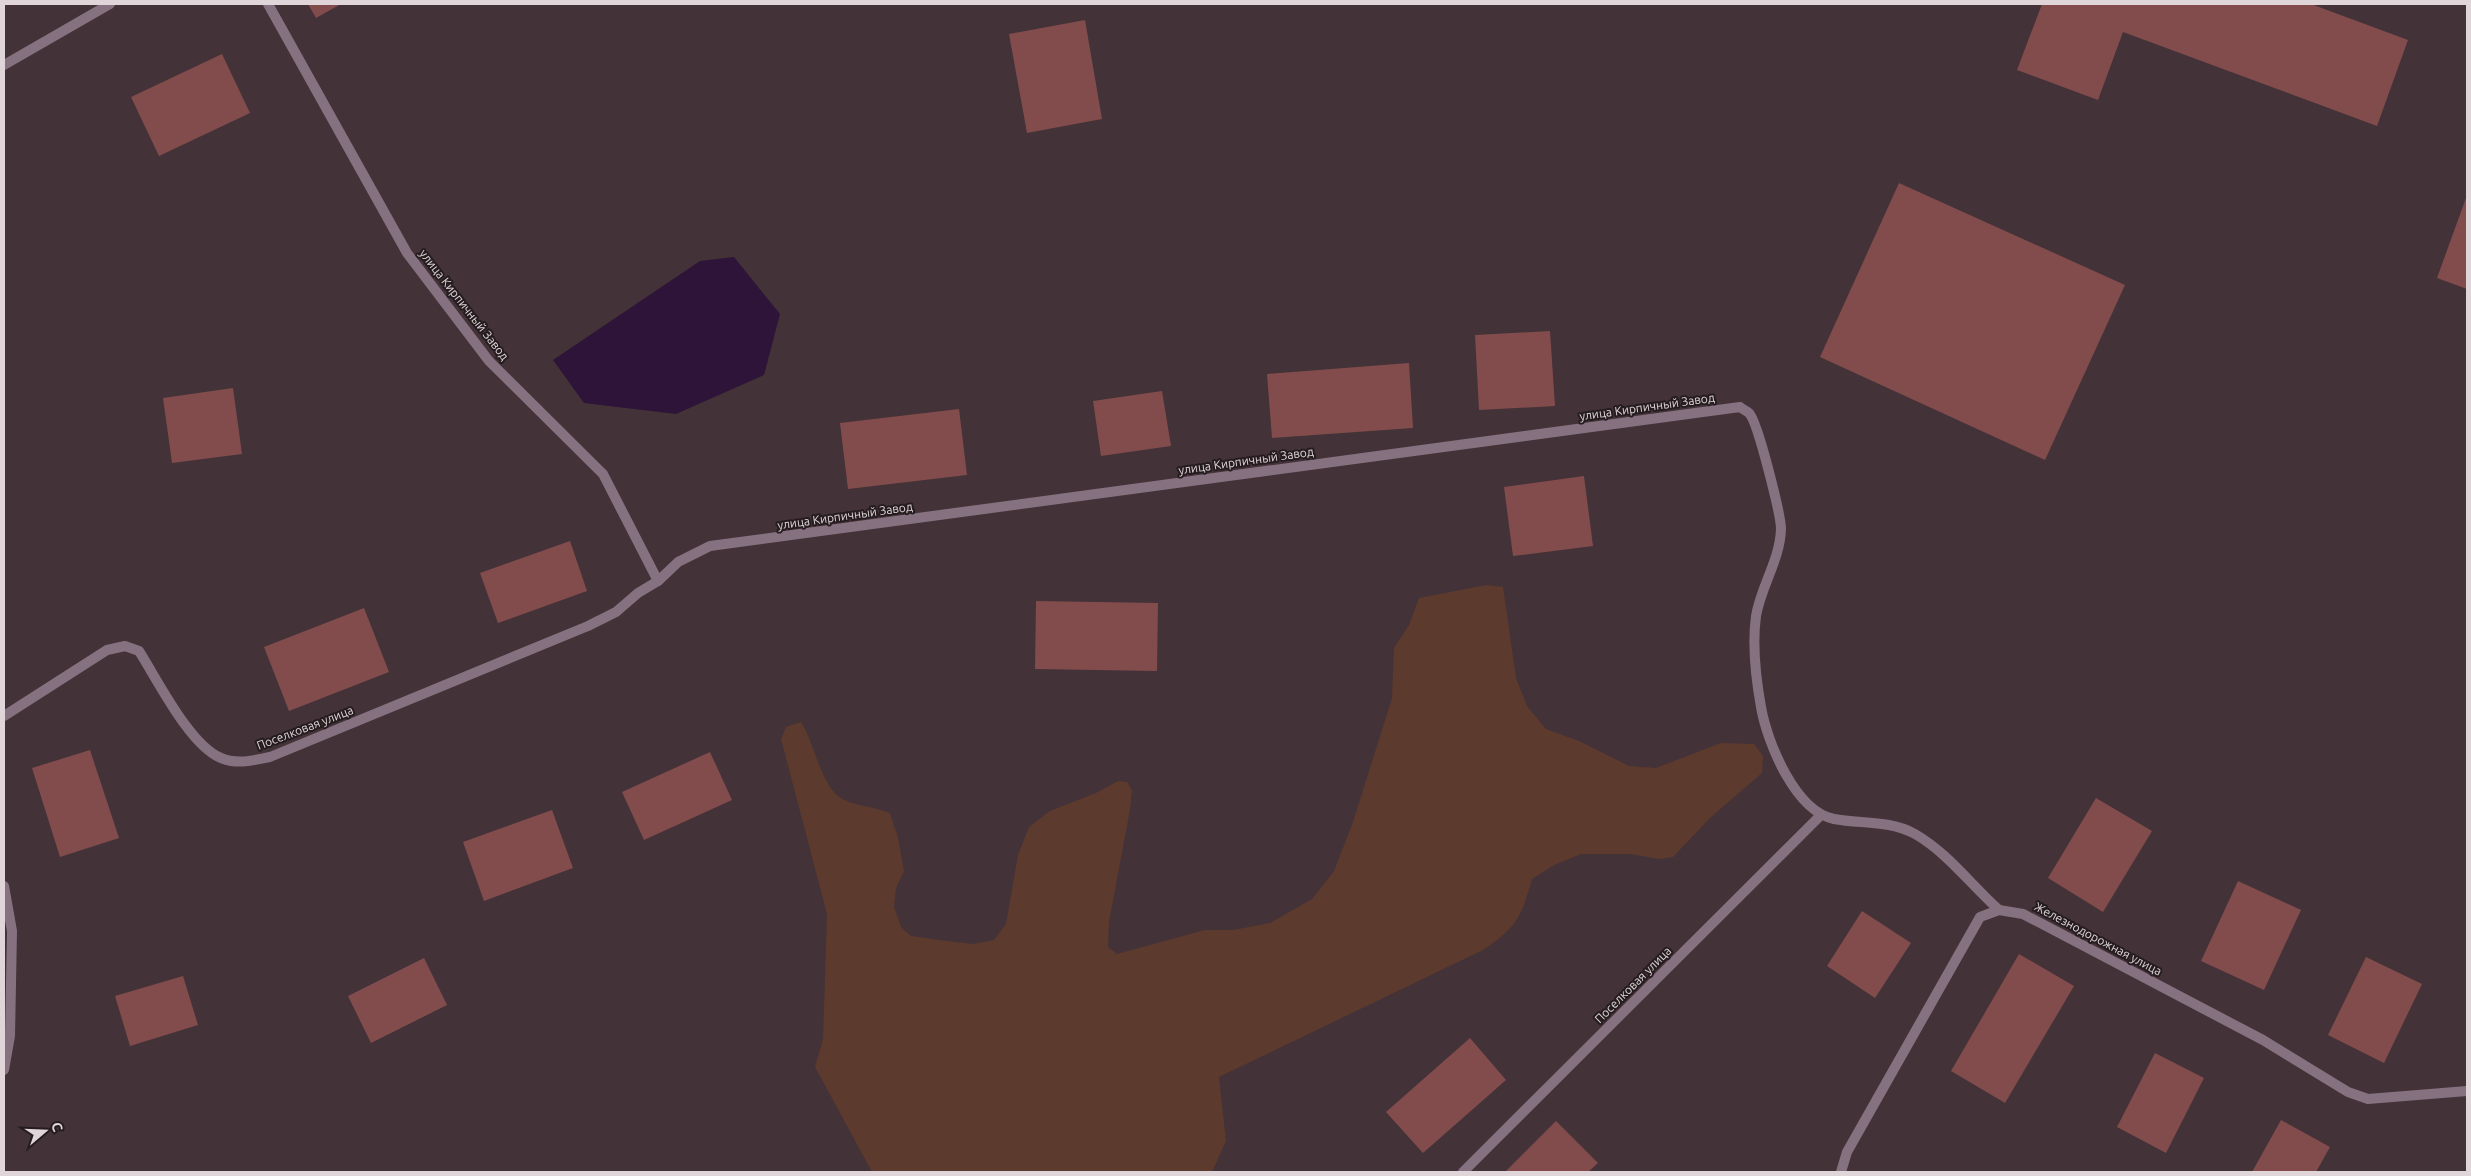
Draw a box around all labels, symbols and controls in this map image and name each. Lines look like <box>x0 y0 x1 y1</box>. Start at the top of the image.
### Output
street label: улица Кирпичный Завод <box>417 247 512 363</box>
street label: улица Кирпичный Завод <box>1578 391 1716 422</box>
street label: улица Кирпичный Завод <box>1177 445 1315 476</box>
street label: улица Кирпичный Завод <box>776 500 914 531</box>
street label: Поселковая улица <box>255 703 355 752</box>
street label: Железнодорожная улица <box>2032 899 2164 978</box>
street label: Поселковая улица <box>1592 944 1673 1025</box>
north arrow <box>20 1106 70 1156</box>
text: С <box>48 1120 66 1134</box>

